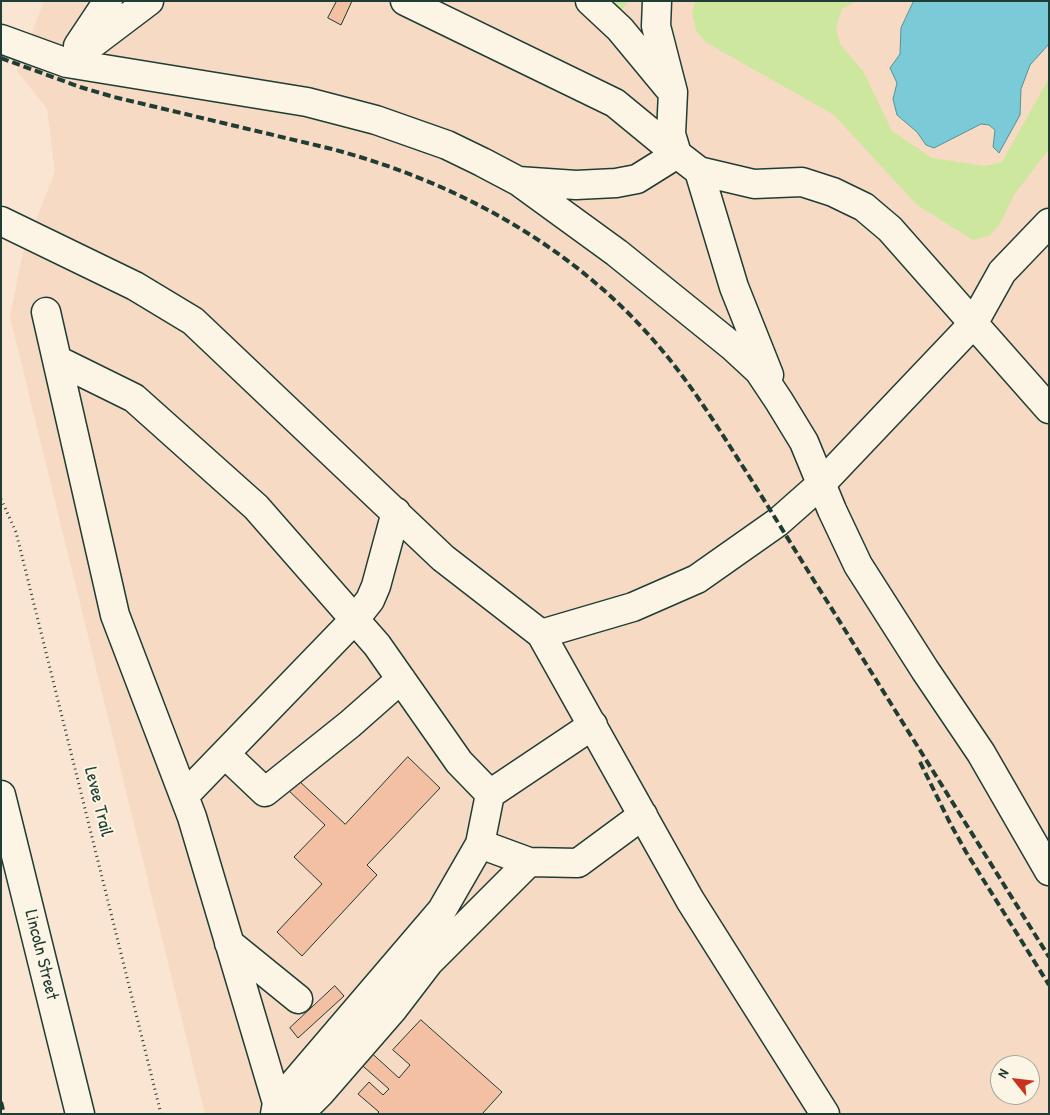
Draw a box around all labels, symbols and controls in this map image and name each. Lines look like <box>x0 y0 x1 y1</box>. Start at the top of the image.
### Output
street label: Levee Trail <box>79 765 117 839</box>
street label: Lincoln Street <box>19 908 63 1002</box>
north arrow <box>990 1055 1040 1105</box>
text: N <box>992 1065 1012 1081</box>

